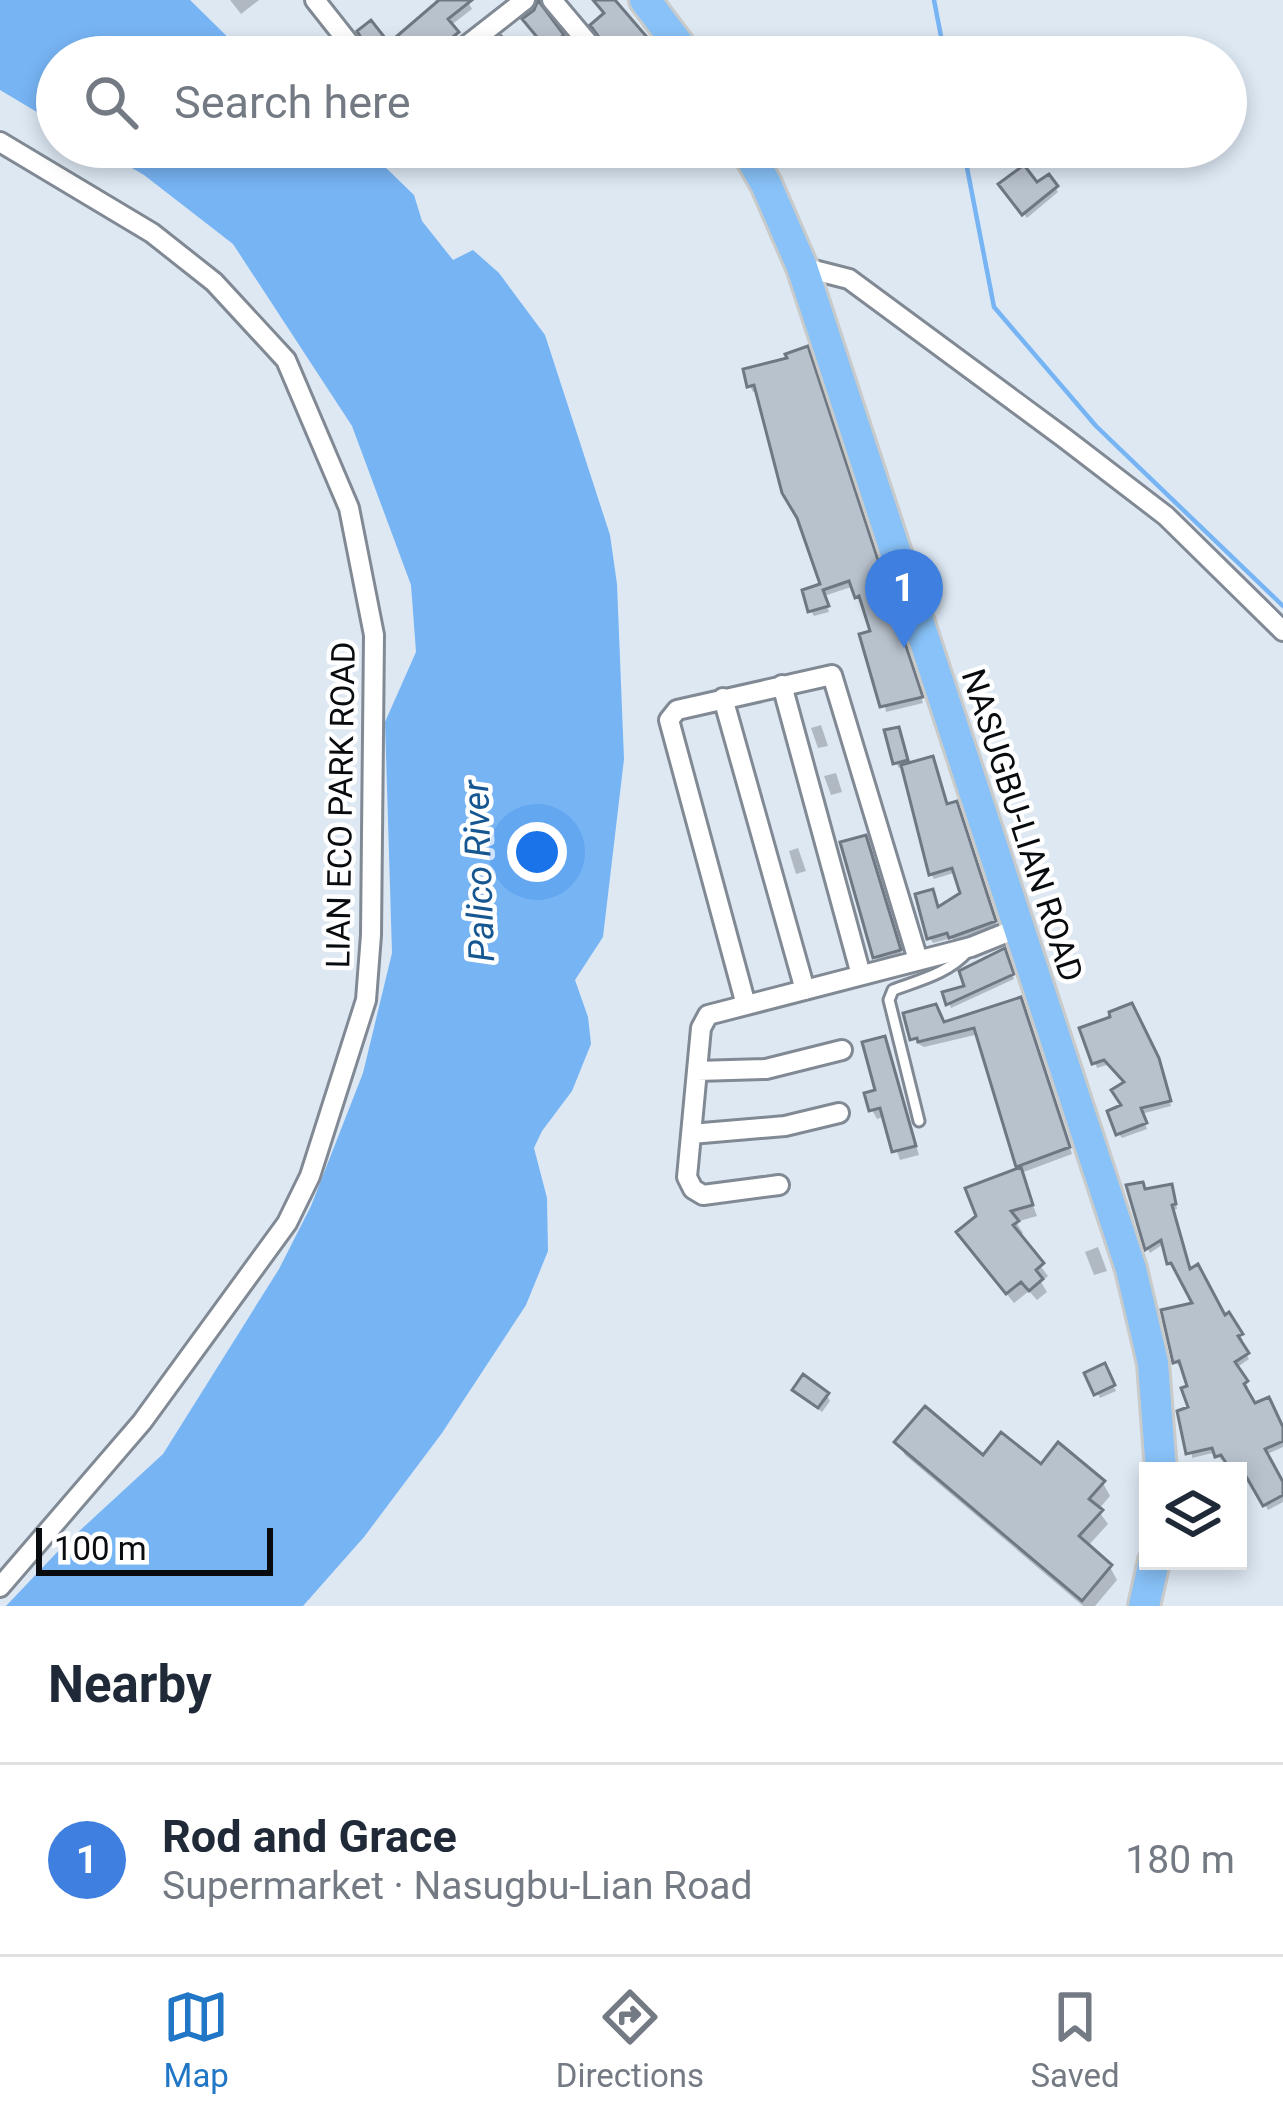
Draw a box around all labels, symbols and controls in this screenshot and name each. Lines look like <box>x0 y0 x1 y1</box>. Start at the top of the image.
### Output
search box <box>36 36 1247 168</box>
icon: search <box>78 69 144 135</box>
text: Search here <box>174 76 411 129</box>
pin: 1 <box>865 549 943 648</box>
street label: LIAN ECO PARK ROAD <box>318 641 363 969</box>
street label: NASUGBU-LIAN ROAD <box>954 664 1091 986</box>
water label: Palico River <box>455 778 503 963</box>
your location <box>507 822 567 882</box>
map controls <box>1139 1462 1247 1570</box>
button: layers <box>1139 1462 1247 1570</box>
scale bar <box>36 1522 273 1575</box>
text: 100 m <box>54 1529 147 1568</box>
text: Nearby <box>48 1655 212 1714</box>
text: Rod and Grace <box>162 1810 457 1863</box>
text: 1 <box>76 1837 98 1883</box>
text: 180 m <box>1125 1837 1235 1883</box>
text: Supermarket · Nasugbu-Lian Road <box>162 1863 753 1909</box>
tab: Map <box>163 1984 229 2095</box>
tab: Directions <box>556 1984 704 2095</box>
tab: Saved <box>1031 1984 1120 2095</box>

